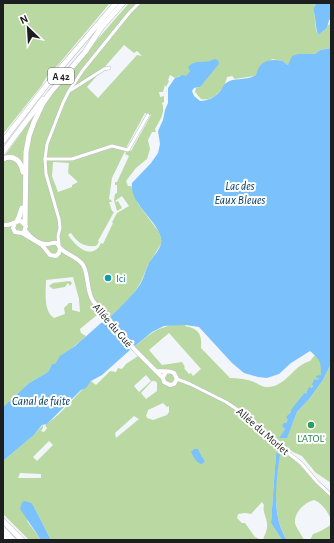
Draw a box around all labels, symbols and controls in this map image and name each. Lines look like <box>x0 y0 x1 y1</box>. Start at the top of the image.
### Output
north arrow <box>8 8 48 48</box>
text: N <box>18 13 30 26</box>
road number: A 42 <box>48 68 74 84</box>
water label: Lac des Eaux Bleues <box>215 180 266 206</box>
marker: Ici <box>103 273 113 283</box>
place label: Ici <box>116 273 126 284</box>
street label: Allée du Gué <box>91 301 134 349</box>
water label: Canal de fuite <box>12 395 71 407</box>
street label: Allée du Morlet <box>234 406 291 457</box>
marker: L'ATOL' <box>306 420 316 430</box>
place label: L'ATOL' <box>297 433 325 444</box>

